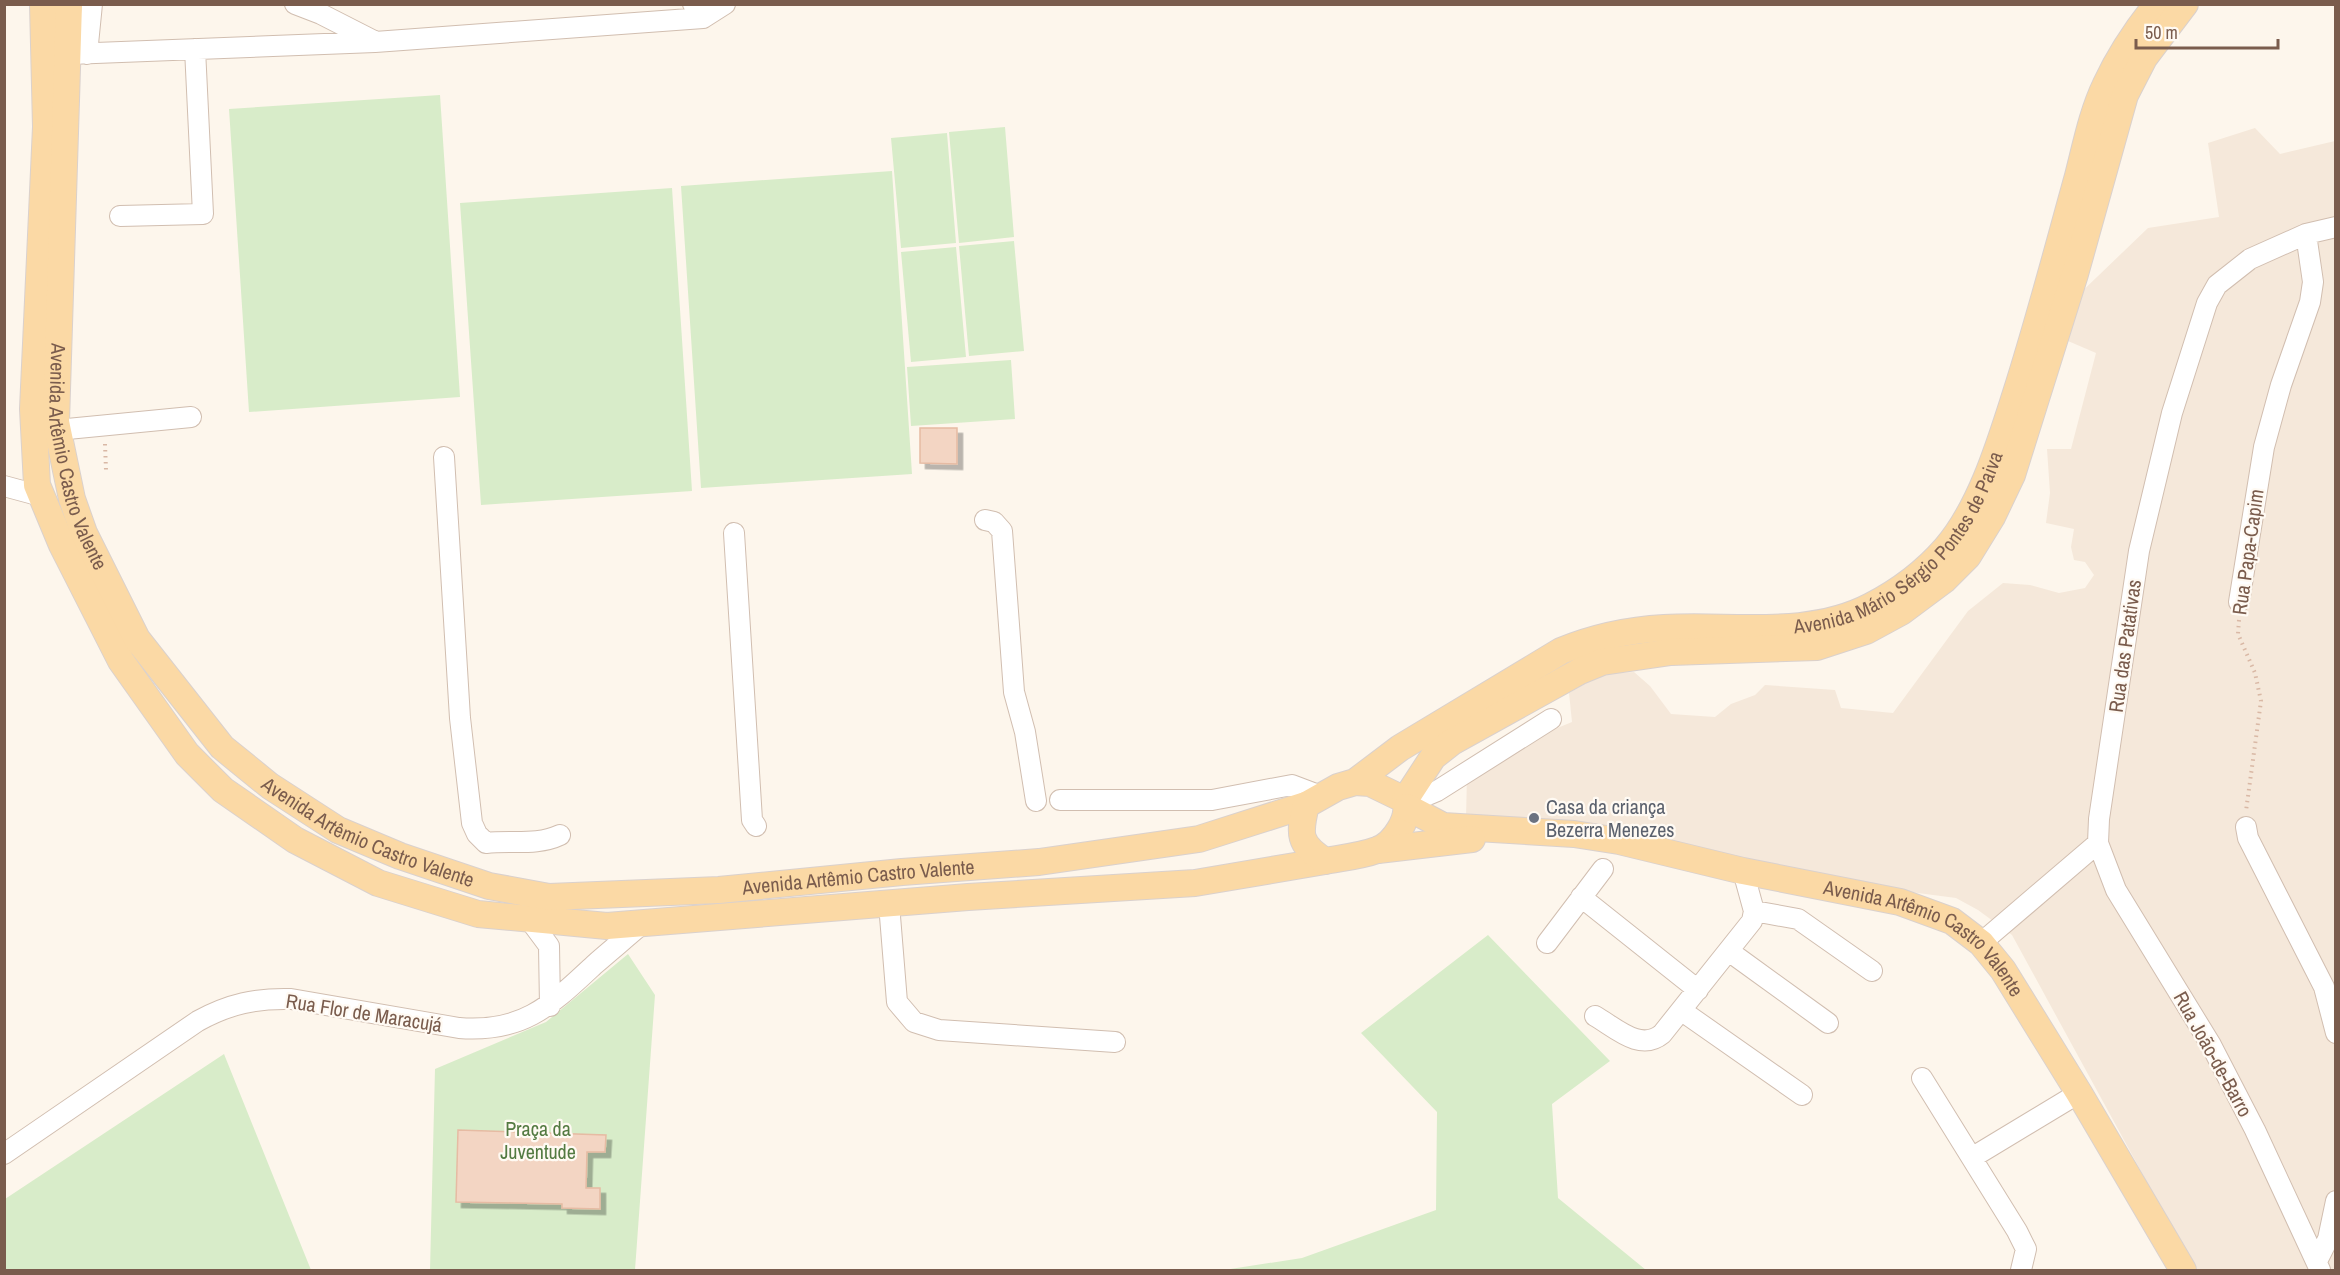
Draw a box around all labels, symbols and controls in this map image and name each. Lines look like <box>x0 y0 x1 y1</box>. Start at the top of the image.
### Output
scale bar <box>2136 12 2278 50</box>
text: 50 m <box>2145 20 2178 45</box>
street label: Avenida Artêmio Castro Valente <box>43 342 114 574</box>
street label: Avenida Mário Sérgio Pontes de Paiva <box>1791 447 2009 640</box>
street label: Rua Papa-Capim <box>2225 487 2270 617</box>
street label: Rua das Patativas <box>2102 578 2147 714</box>
street label: Avenida Artêmio Castro Valente <box>255 770 478 893</box>
place label: Casa da criança Bezerra Menezes <box>1546 793 1675 843</box>
marker: Casa da criança Bezerra Menezes <box>1527 811 1541 825</box>
street label: Avenida Artêmio Castro Valente <box>740 853 975 901</box>
street label: Avenida Artêmio Castro Valente <box>1820 873 2030 1001</box>
street label: Rua João-de-Barro <box>2168 986 2259 1121</box>
street label: Rua Flor de Maracujá <box>284 987 444 1038</box>
park label: Praça da Juventude <box>500 1115 576 1165</box>

